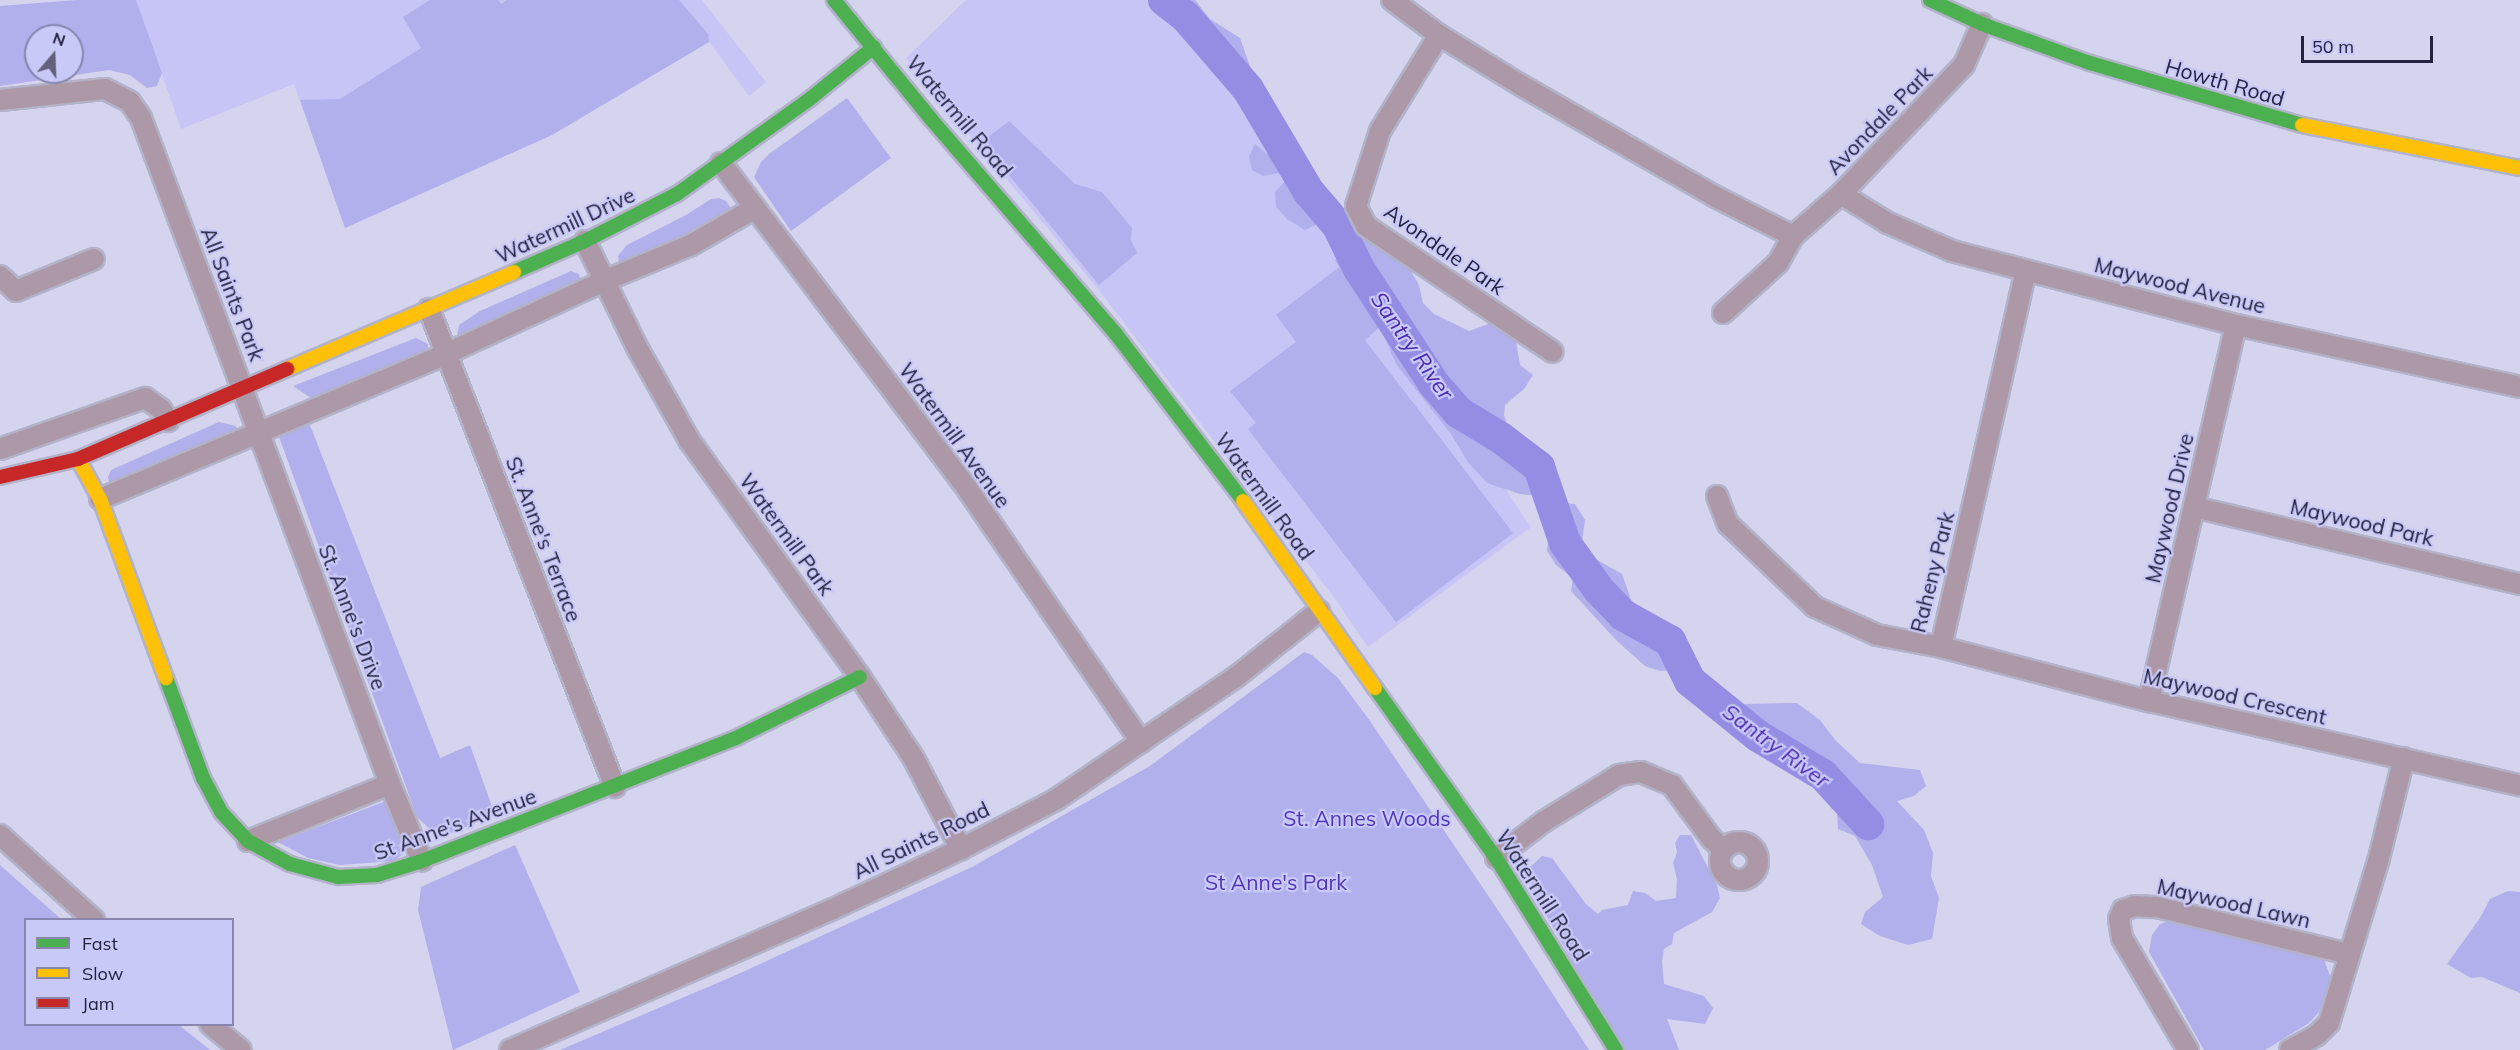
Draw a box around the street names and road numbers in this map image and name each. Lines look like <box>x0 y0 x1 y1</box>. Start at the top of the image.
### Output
street label: Watermill Road <box>902 50 1018 182</box>
street label: Howth Road <box>2162 53 2288 111</box>
street label: Avondale Park <box>1821 60 1937 180</box>
street label: Watermill Drive <box>491 182 639 268</box>
street label: Avondale Park <box>1380 198 1510 300</box>
street label: All Saints Park <box>196 224 270 364</box>
street label: Maywood Avenue <box>2092 252 2268 318</box>
street label: Watermill Avenue <box>894 358 1016 512</box>
street label: Watermill Road <box>1210 427 1320 565</box>
street label: Maywood Drive <box>2140 431 2198 585</box>
street label: St. Anne's Terrace <box>501 453 587 625</box>
street label: Watermill Park <box>734 468 840 600</box>
street label: Maywood Park <box>2288 493 2436 551</box>
street label: Raheny Park <box>1905 509 1959 635</box>
street label: St. Anne's Drive <box>314 541 392 693</box>
street label: Maywood Crescent <box>2141 663 2329 729</box>
street label: St Anne's Avenue <box>370 783 540 865</box>
street label: All Saints Road <box>849 796 993 884</box>
street label: Watermill Road <box>1491 825 1595 965</box>
street label: Maywood Lawn <box>2155 873 2313 933</box>

